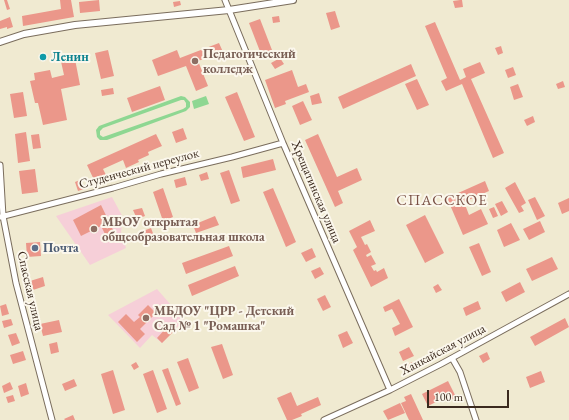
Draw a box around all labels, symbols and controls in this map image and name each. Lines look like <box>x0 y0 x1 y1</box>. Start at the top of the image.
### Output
place label: Педагогический колледж <box>203 46 296 77</box>
place label: Ленин <box>51 49 89 65</box>
marker: Ленин <box>38 52 48 62</box>
marker: Педагогический колледж <box>190 56 200 66</box>
street label: Хрещатинская улица <box>287 139 345 245</box>
street label: Студенческий переулок <box>77 145 201 193</box>
district label: СПАССКОЕ <box>396 192 488 210</box>
place label: МБОУ открытая общеобразовательная школа <box>102 214 265 245</box>
marker: МБОУ открытая общеобразовательная школа <box>89 224 99 234</box>
place label: Почта <box>43 240 79 256</box>
marker: Почта <box>30 243 40 253</box>
street label: Спасская улица <box>13 250 47 332</box>
place label: МБДОУ "ЦРР - Детский Сад № 1 "Ромашка" <box>154 303 294 334</box>
marker: МБДОУ "ЦРР - Детский Сад № 1 "Ромашка" <box>141 313 151 323</box>
street label: Ханкайская улица <box>398 321 488 379</box>
scale bar <box>429 382 511 408</box>
text: 100 m <box>434 389 463 405</box>

